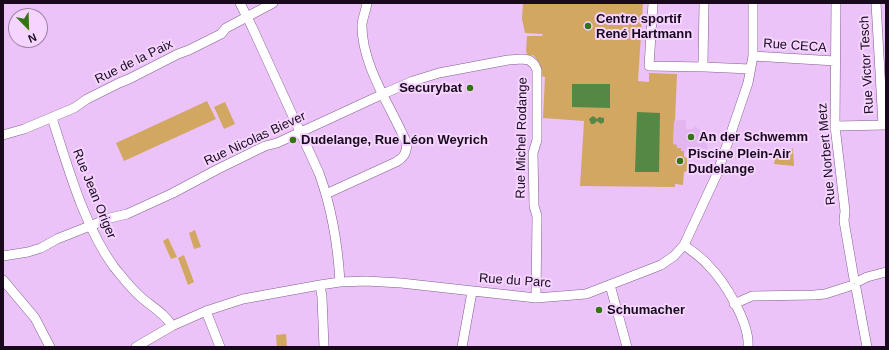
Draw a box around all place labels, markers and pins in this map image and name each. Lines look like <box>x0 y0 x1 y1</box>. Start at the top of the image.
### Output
place label: Centre sportif René Hartmann <box>596 11 692 42</box>
marker: Centre sportif René Hartmann <box>583 21 593 31</box>
place label: Securybat <box>399 80 462 96</box>
marker: Securybat <box>465 83 475 93</box>
place label: An der Schwemm <box>699 129 808 145</box>
place label: Dudelange, Rue Léon Weyrich <box>301 132 488 148</box>
marker: An der Schwemm <box>686 132 696 142</box>
marker: Dudelange, Rue Léon Weyrich <box>288 135 298 145</box>
place label: Piscine Plein-Air Dudelange <box>688 146 791 177</box>
marker: Piscine Plein-Air Dudelange <box>675 156 685 166</box>
place label: Schumacher <box>607 302 685 318</box>
marker: Schumacher <box>594 305 604 315</box>

